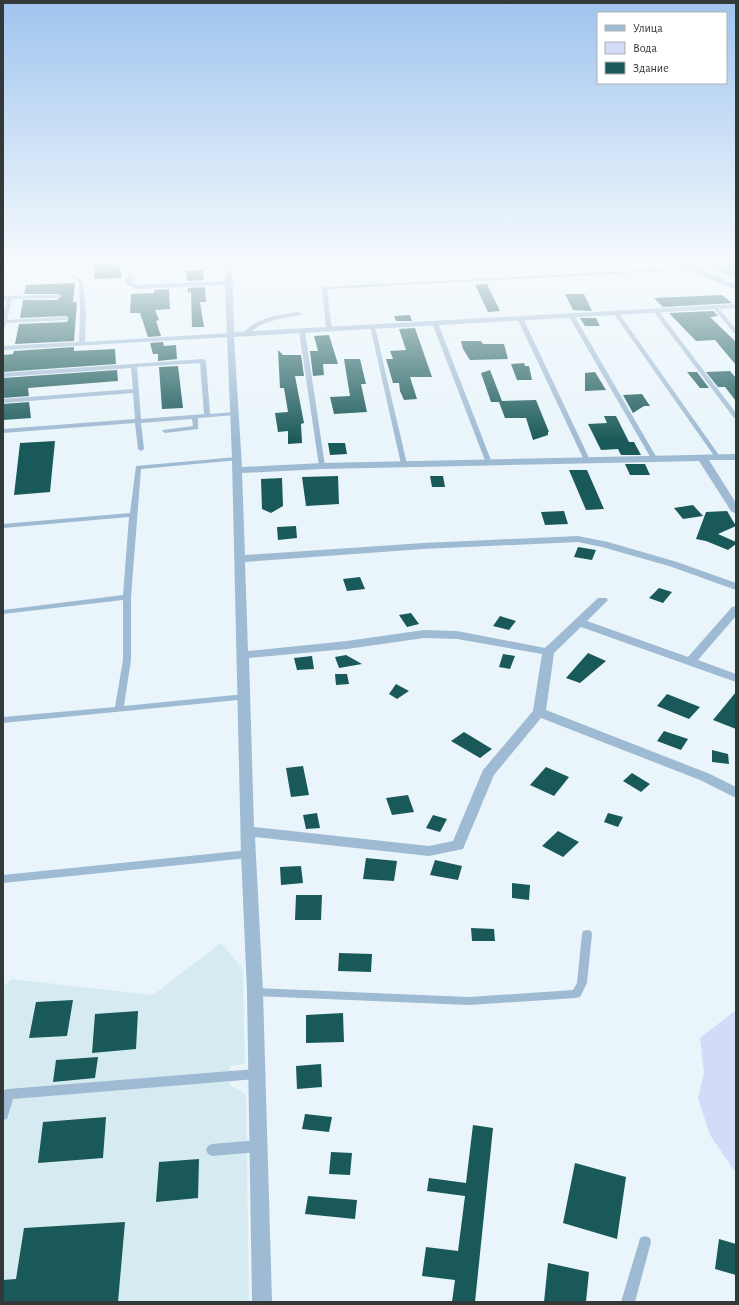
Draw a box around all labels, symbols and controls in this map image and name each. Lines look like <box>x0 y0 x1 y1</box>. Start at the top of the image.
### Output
legend <box>597 12 727 84</box>
text: Улица <box>633 22 663 34</box>
text: Вода <box>633 42 657 54</box>
text: Здание <box>633 62 669 74</box>

